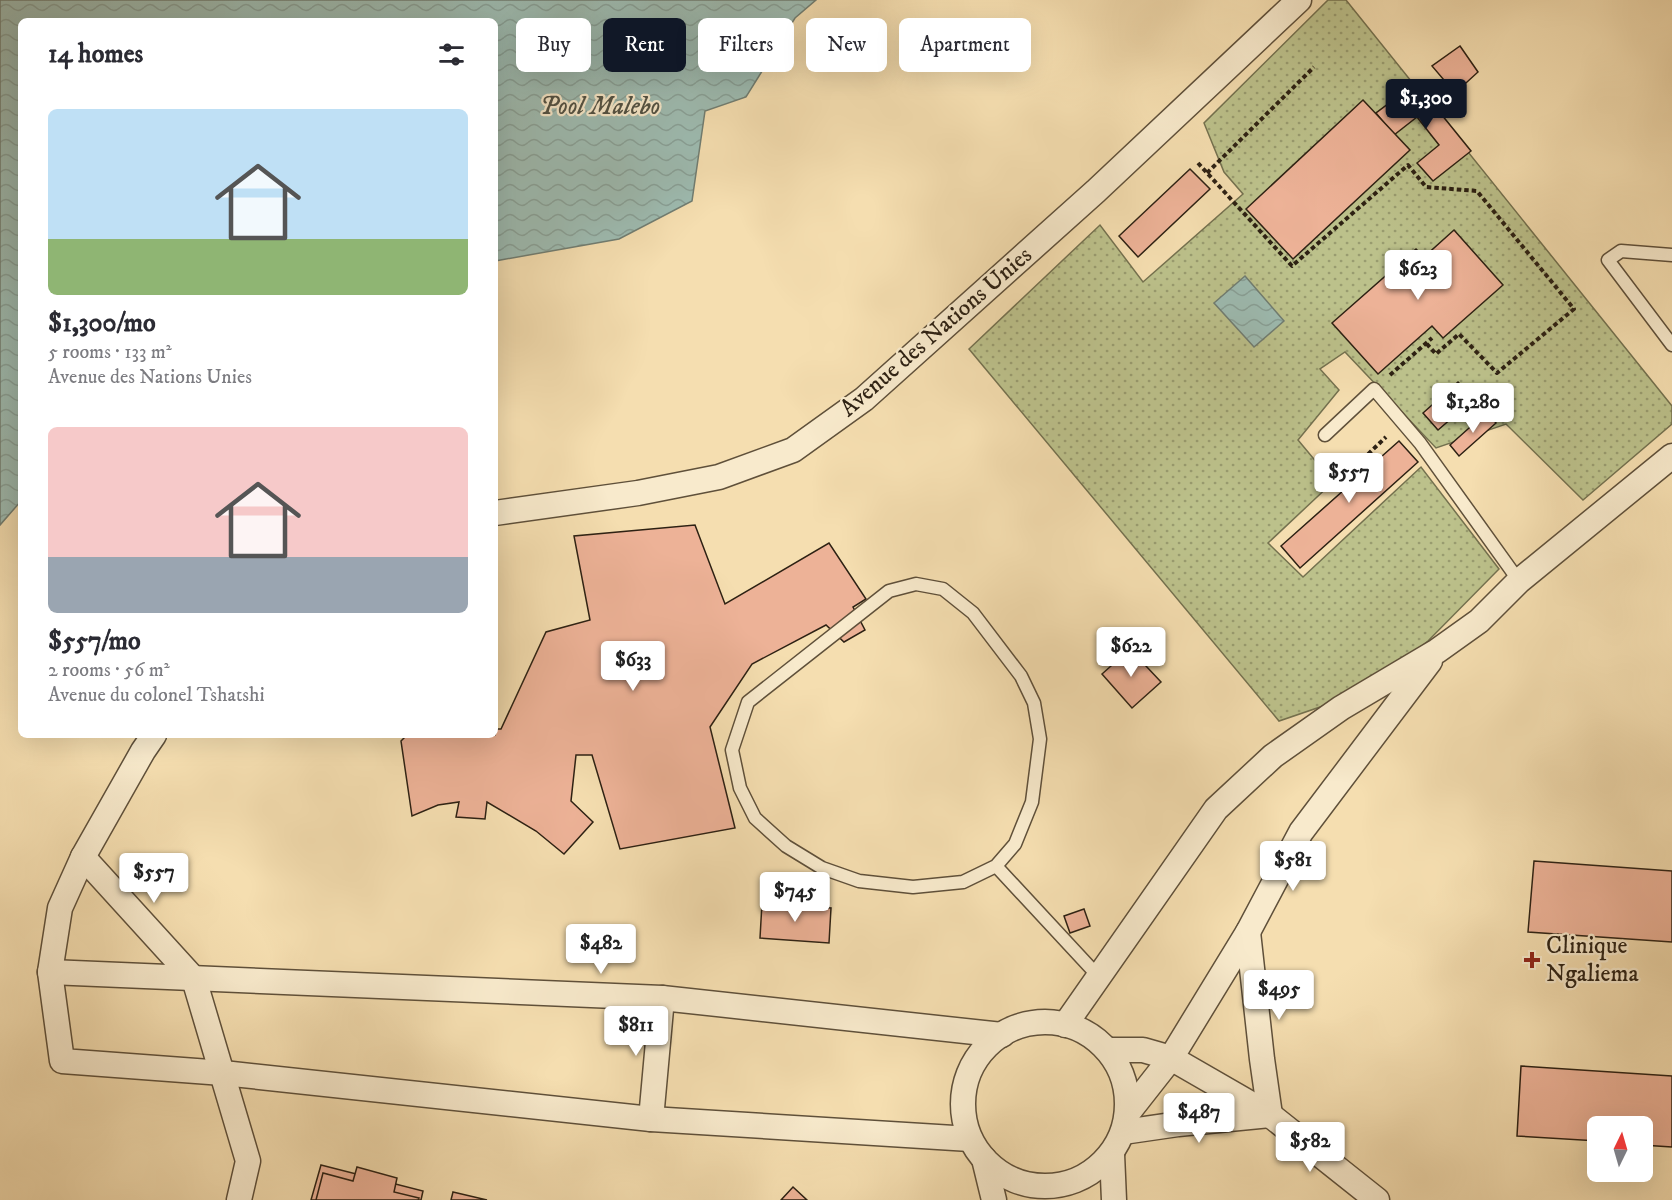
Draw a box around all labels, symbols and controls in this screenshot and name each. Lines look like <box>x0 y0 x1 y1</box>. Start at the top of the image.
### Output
chip: Buy <box>516 18 591 72</box>
chip: Rent <box>603 18 686 72</box>
chip: Filters <box>698 18 794 72</box>
chip: New <box>806 18 887 72</box>
chip: Apartment <box>899 18 1031 72</box>
text: 14 homes <box>48 38 143 71</box>
icon: filters <box>435 38 468 71</box>
pin: $1,300 <box>1377 79 1475 130</box>
text: $1,300 <box>1400 86 1452 111</box>
water label: Pool Malebo <box>540 90 660 123</box>
icon: home <box>204 148 312 256</box>
street label: Avenue des Nations Unies <box>834 240 1038 424</box>
pin: $623 <box>1382 250 1454 301</box>
text: $623 <box>1399 257 1437 282</box>
text: $1,300/mo <box>48 307 156 340</box>
text: 5 rooms · 133 m² <box>48 340 172 365</box>
text: Avenue des Nations Unies <box>48 365 252 390</box>
pin: $1,280 <box>1424 383 1522 434</box>
text: $1,280 <box>1446 390 1500 415</box>
pin: $557 <box>1313 453 1385 504</box>
text: $557 <box>1328 460 1370 485</box>
icon: home <box>204 466 312 574</box>
text: $557/mo <box>48 625 141 658</box>
pin: $622 <box>1095 627 1167 678</box>
text: $622 <box>1111 634 1151 659</box>
pin: $633 <box>597 641 669 692</box>
text: $633 <box>615 648 651 673</box>
text: 2 rooms · 56 m² <box>48 658 170 683</box>
text: Avenue du colonel Tshatshi <box>48 683 265 708</box>
pin: $581 <box>1257 841 1329 892</box>
text: $581 <box>1274 848 1312 873</box>
pin: $557 <box>118 853 190 904</box>
text: $557 <box>133 860 175 885</box>
pin: $745 <box>759 872 831 923</box>
text: $745 <box>774 879 816 904</box>
pin: $482 <box>565 924 637 975</box>
text: $482 <box>580 931 622 956</box>
place label: Clinique Ngaliema <box>1546 931 1639 989</box>
marker: Clinique Ngaliema <box>1523 951 1541 969</box>
pin: $495 <box>1243 970 1315 1021</box>
text: $495 <box>1258 977 1300 1002</box>
pin: $811 <box>600 1006 672 1057</box>
text: $811 <box>618 1013 654 1038</box>
pin: $487 <box>1163 1093 1235 1144</box>
text: $487 <box>1178 1100 1220 1125</box>
north arrow <box>1587 1116 1653 1182</box>
map controls <box>1587 1116 1653 1182</box>
pin: $582 <box>1274 1122 1346 1173</box>
text: $582 <box>1290 1129 1330 1154</box>

